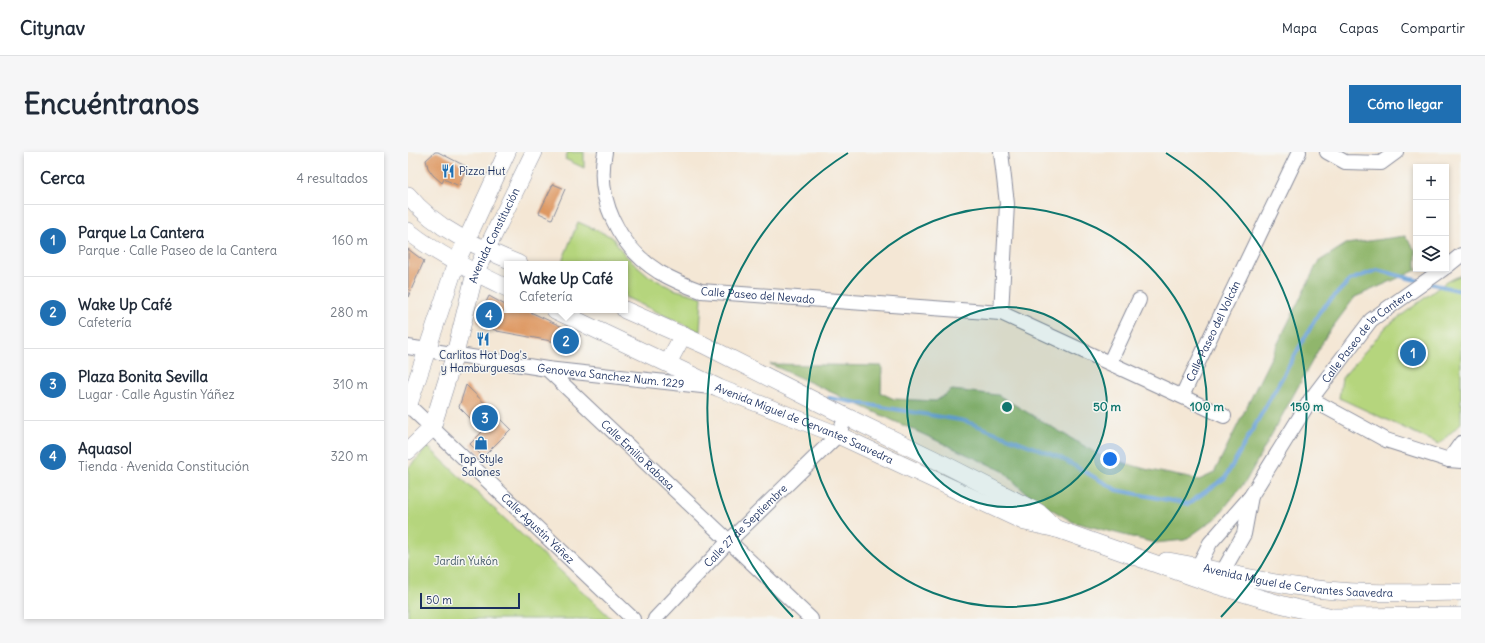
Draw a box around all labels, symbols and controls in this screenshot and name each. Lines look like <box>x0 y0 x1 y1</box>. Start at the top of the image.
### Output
text: Citynav <box>20 16 85 40</box>
text: Mapa <box>1282 19 1317 37</box>
text: Capas <box>1339 19 1379 37</box>
text: Compartir <box>1401 19 1465 37</box>
button: Cómo llegar <box>1349 85 1461 123</box>
text: Encuéntranos <box>24 86 199 122</box>
restaurant icon: Pizza Hut <box>440 163 456 179</box>
place label: Pizza Hut <box>459 164 506 178</box>
map controls <box>1413 164 1449 272</box>
button: + <box>1413 164 1449 200</box>
text: Cerca <box>40 167 85 189</box>
text: 4 resultados <box>296 170 368 187</box>
street label: Avenida Constitución <box>466 186 522 285</box>
button: − <box>1413 200 1449 236</box>
text: Parque La Cantera <box>78 223 204 242</box>
text: 1 <box>50 232 56 249</box>
text: 160 m <box>332 232 368 249</box>
button: layers <box>1413 236 1449 272</box>
text: Parque · Calle Paseo de la Cantera <box>78 242 277 259</box>
popup <box>504 261 628 313</box>
text: Wake Up Café <box>519 269 613 288</box>
street label: Calle Paseo del Volcán <box>1183 278 1243 384</box>
street label: Calle Paseo del Nevado <box>700 284 815 306</box>
street label: Calle Paseo de la Cantera <box>1319 286 1415 386</box>
text: Cafetería <box>519 288 573 305</box>
text: Wake Up Café <box>78 295 172 314</box>
pin: 4 <box>476 300 502 330</box>
text: 2 <box>49 304 57 321</box>
text: 280 m <box>330 304 368 321</box>
text: Cafetería <box>78 314 132 331</box>
pin: 2 <box>553 326 579 356</box>
restaurant icon: Carlitos Hot Dog's y Hamburguesas <box>475 331 491 347</box>
pin: 1 <box>1400 338 1426 368</box>
place label: Carlitos Hot Dog's y Hamburguesas <box>439 348 527 375</box>
street label: Genoveva Sanchez Num. 1229 <box>536 361 685 391</box>
text: Plaza Bonita Sevilla <box>78 367 208 386</box>
text: 3 <box>49 376 57 393</box>
text: 310 m <box>333 376 368 393</box>
street label: Avenida Miguel de Cervantes Saavedra <box>713 380 896 467</box>
text: Lugar · Calle Agustín Yáñez <box>78 386 235 403</box>
text: 50 m <box>1093 399 1122 414</box>
text: 100 m <box>1190 399 1224 414</box>
text: 150 m <box>1291 399 1324 414</box>
centre of rings <box>1000 400 1014 414</box>
pin: 3 <box>472 403 498 433</box>
street label: Calle Emilio Rabasa <box>598 417 677 493</box>
shop icon: Top Style Salones <box>473 435 489 451</box>
text: Aquasol <box>78 439 132 458</box>
text: 4 <box>49 448 57 465</box>
text: 320 m <box>330 448 368 465</box>
your location <box>1100 449 1120 469</box>
place label: Top Style Salones <box>459 452 503 479</box>
text: Tienda · Avenida Constitución <box>78 458 249 475</box>
street label: Calle 27 de Septiembre <box>701 481 790 570</box>
street label: Calle Agustín Yáñez <box>498 490 577 567</box>
park label: Jardín Yukón <box>434 554 498 568</box>
street label: Avenida Miguel de Cervantes Saavedra <box>1202 561 1393 600</box>
scale bar <box>420 591 520 610</box>
text: 50 m <box>426 593 452 607</box>

